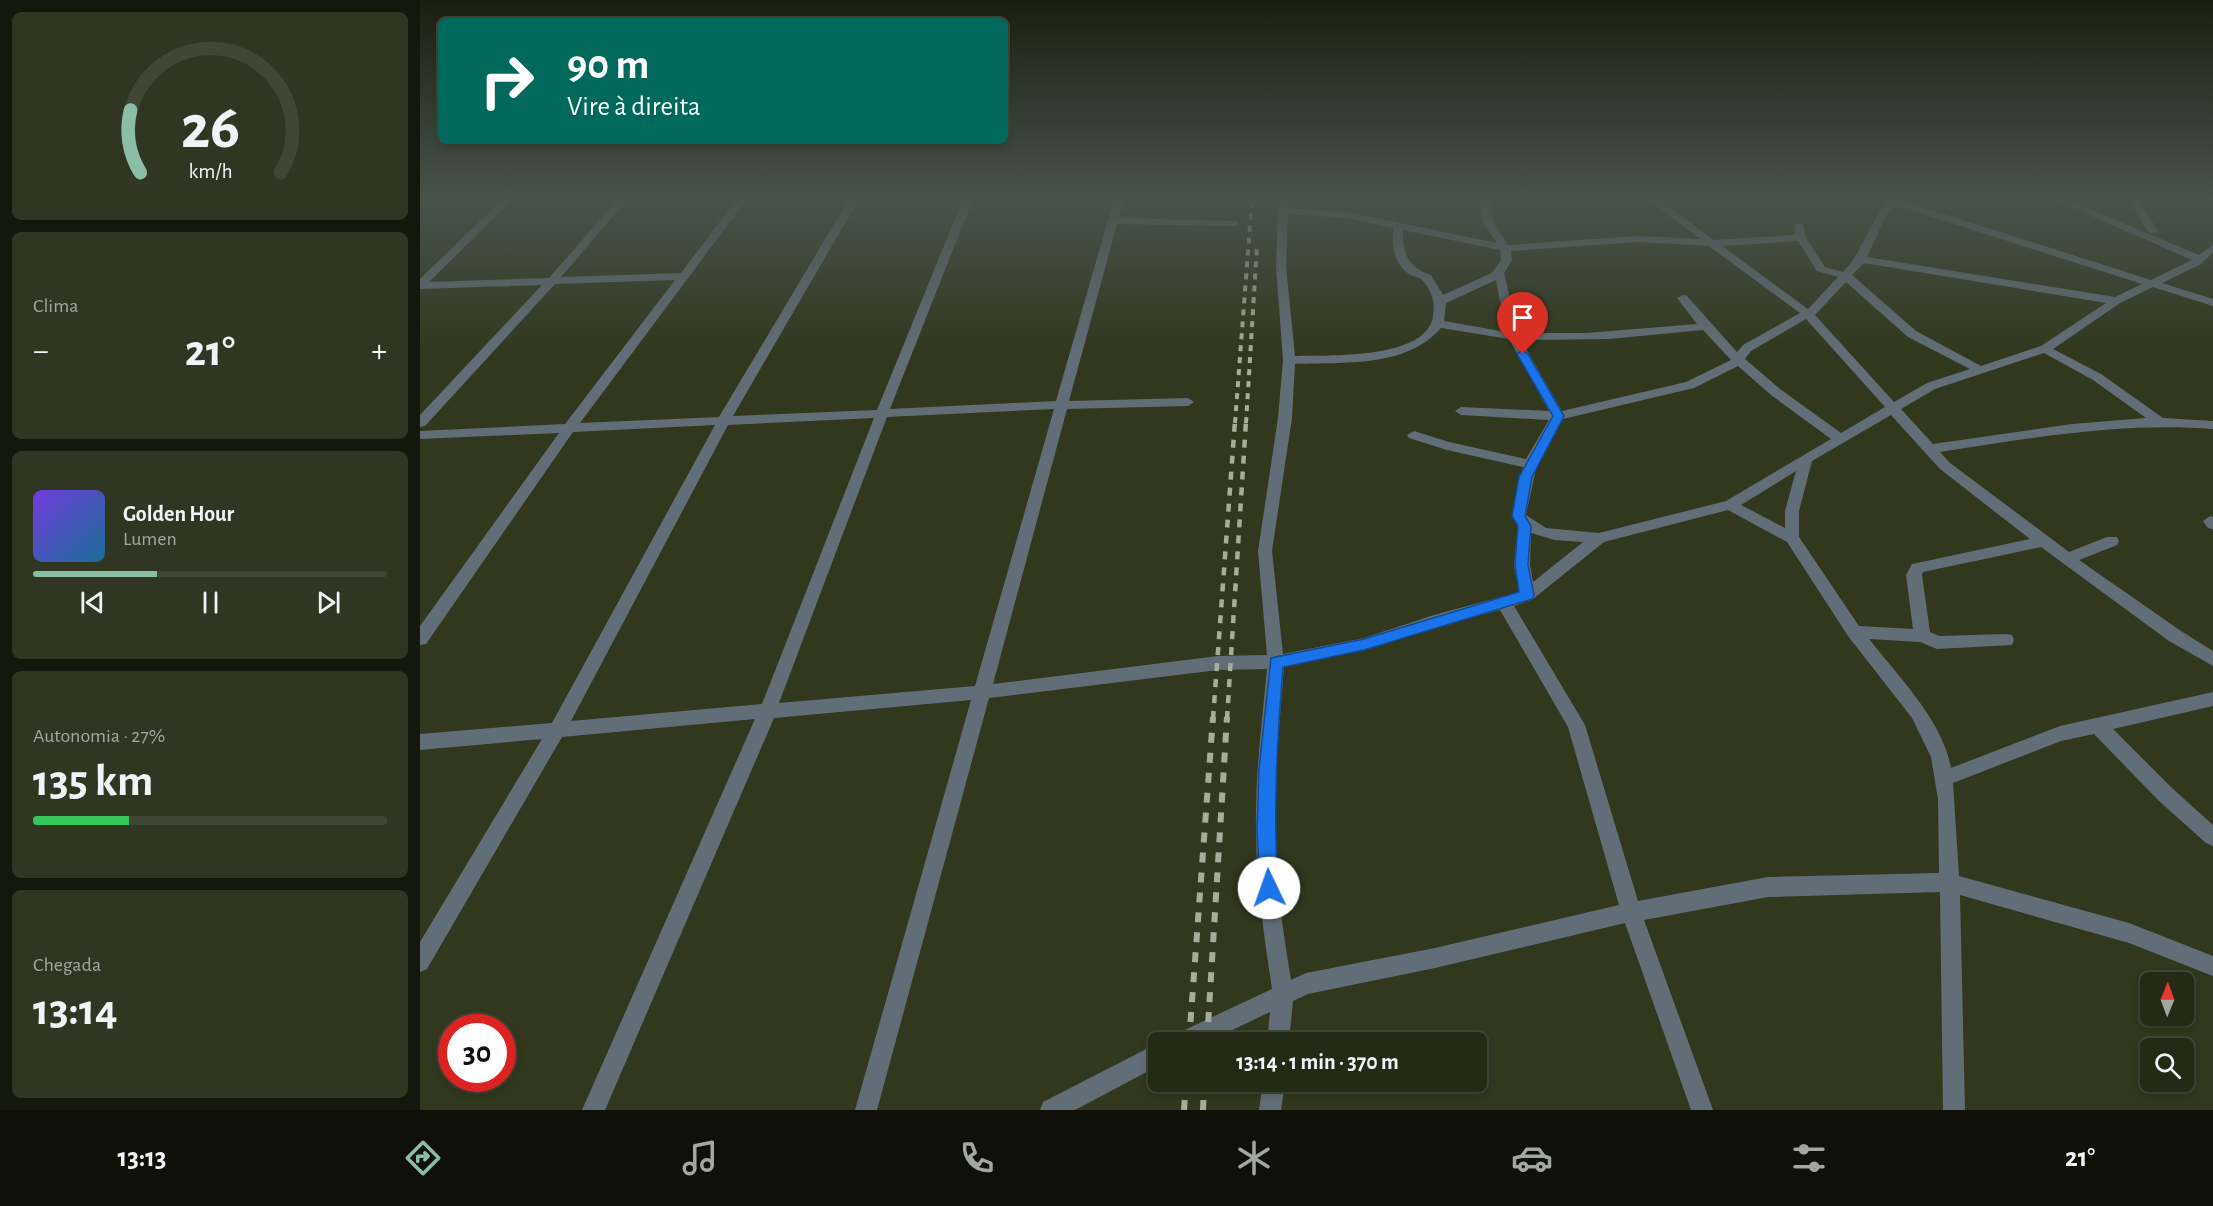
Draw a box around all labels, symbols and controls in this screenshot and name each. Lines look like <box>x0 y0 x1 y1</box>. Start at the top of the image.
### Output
icon: right <box>468 42 546 120</box>
text: 90 m <box>567 44 649 86</box>
text: Vire à direita <box>567 93 701 120</box>
text: 26 <box>180 97 240 159</box>
text: km/h <box>188 161 232 182</box>
pin <box>1497 292 1548 354</box>
text: Clima <box>33 296 78 316</box>
icon: arrive <box>1506 301 1539 334</box>
text: 21° <box>185 329 235 374</box>
text: − <box>33 335 49 368</box>
text: + <box>371 335 387 368</box>
text: Golden Hour <box>123 503 234 525</box>
text: Lumen <box>123 529 177 549</box>
icon: previous <box>76 586 109 619</box>
icon: pause <box>194 586 227 619</box>
icon: next <box>312 586 345 619</box>
text: Autonomia · 27% <box>33 726 165 746</box>
text: 135 km <box>33 759 153 804</box>
position arrow <box>1237 856 1301 920</box>
text: Chegada <box>33 955 101 975</box>
north arrow <box>2140 972 2194 1026</box>
map controls <box>2140 972 2194 1092</box>
text: 13:14 <box>33 988 118 1033</box>
speed limit sign: 30 <box>438 1014 516 1092</box>
button: search <box>2140 1038 2194 1092</box>
text: 13:14 · 1 min · 370 m <box>1236 1051 1399 1073</box>
icon: directions <box>402 1137 444 1179</box>
icon: music <box>679 1137 721 1179</box>
icon: phone <box>956 1137 998 1179</box>
icon: climate <box>1233 1137 1275 1179</box>
icon: car <box>1511 1137 1553 1179</box>
icon: filters <box>1788 1137 1830 1179</box>
text: 13:13 <box>118 1144 167 1171</box>
text: 21° <box>2065 1144 2095 1171</box>

